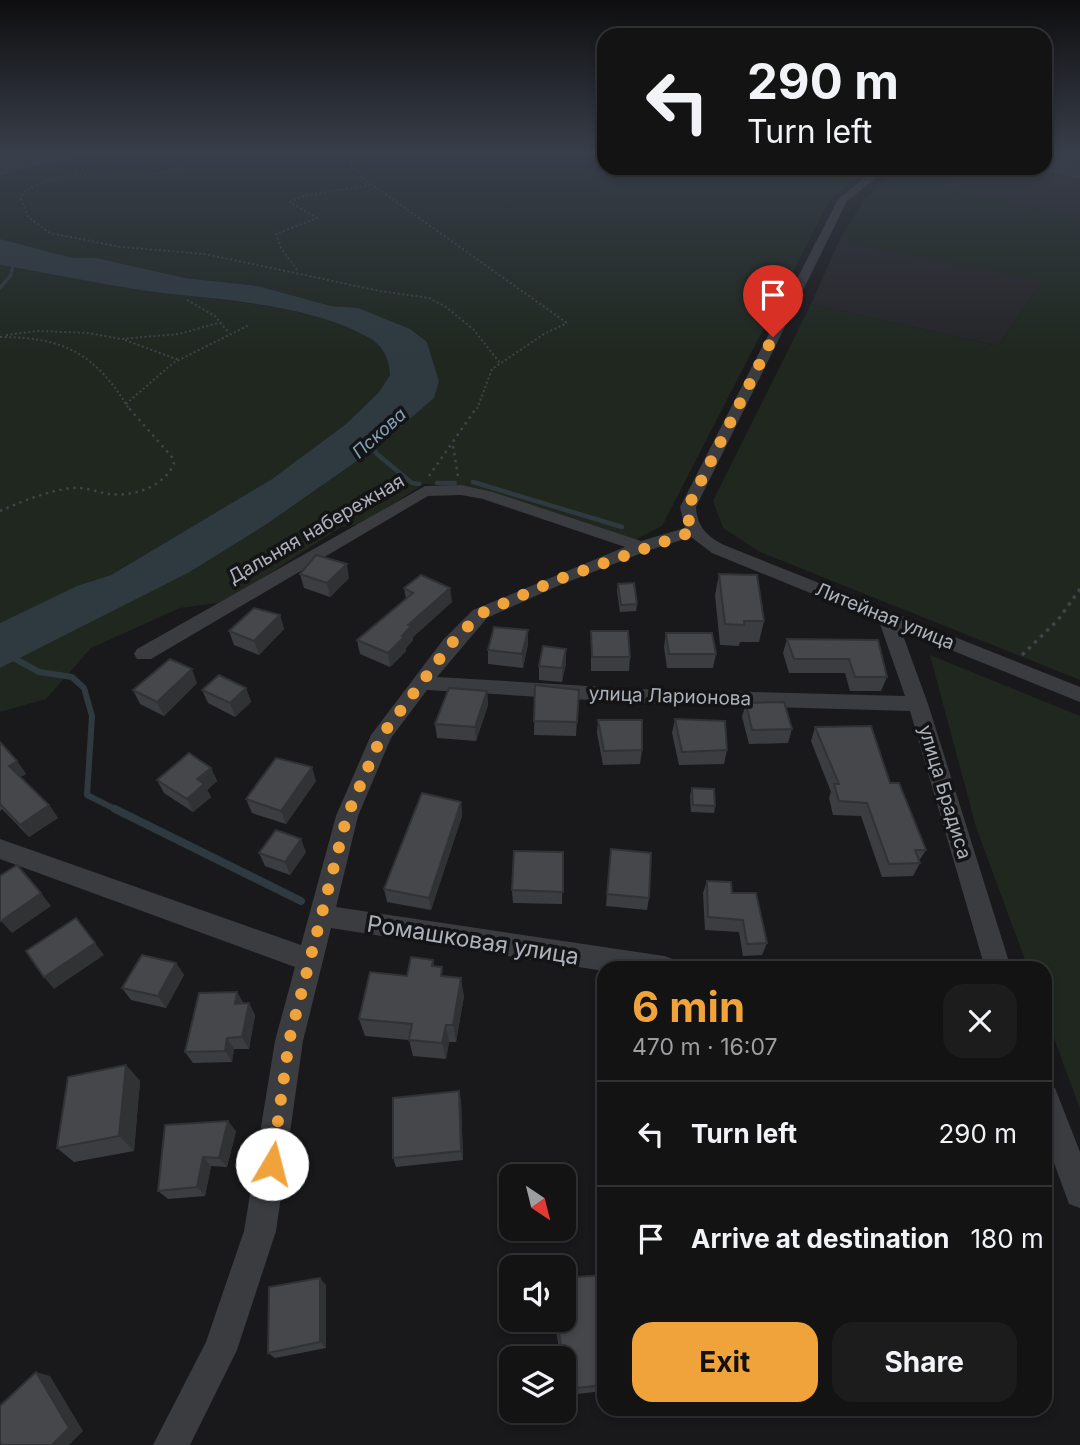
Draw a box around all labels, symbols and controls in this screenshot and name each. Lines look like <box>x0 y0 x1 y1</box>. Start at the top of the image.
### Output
text: 290 m <box>747 52 899 111</box>
icon: left <box>632 56 723 147</box>
text: Turn left <box>747 112 872 151</box>
pin <box>743 265 803 337</box>
icon: arrive <box>754 276 792 314</box>
water label: Пскова <box>348 403 410 463</box>
street label: Дальняя набережная <box>224 469 408 589</box>
street label: Литейная улица <box>812 578 958 654</box>
street label: улица Ларионова <box>588 682 752 710</box>
street label: улица Брадиса <box>914 722 976 862</box>
street label: Ромашковая улица <box>365 909 581 971</box>
text: 6 min <box>632 981 745 1032</box>
button: close <box>943 984 1017 1058</box>
text: 470 m · 16:07 <box>632 1033 778 1061</box>
icon: left <box>632 1115 670 1153</box>
text: Turn left <box>691 1118 797 1149</box>
text: 290 m <box>939 1118 1017 1149</box>
position arrow <box>235 1127 309 1201</box>
north arrow <box>499 1164 576 1241</box>
map controls <box>499 1164 576 1423</box>
icon: arrive <box>632 1220 670 1258</box>
text: Arrive at destination <box>691 1223 950 1254</box>
text: 180 m <box>971 1223 1044 1254</box>
button: sound <box>499 1255 576 1332</box>
button: Exit <box>632 1322 818 1402</box>
button: Share <box>832 1322 1017 1402</box>
button: layers <box>499 1346 576 1423</box>

